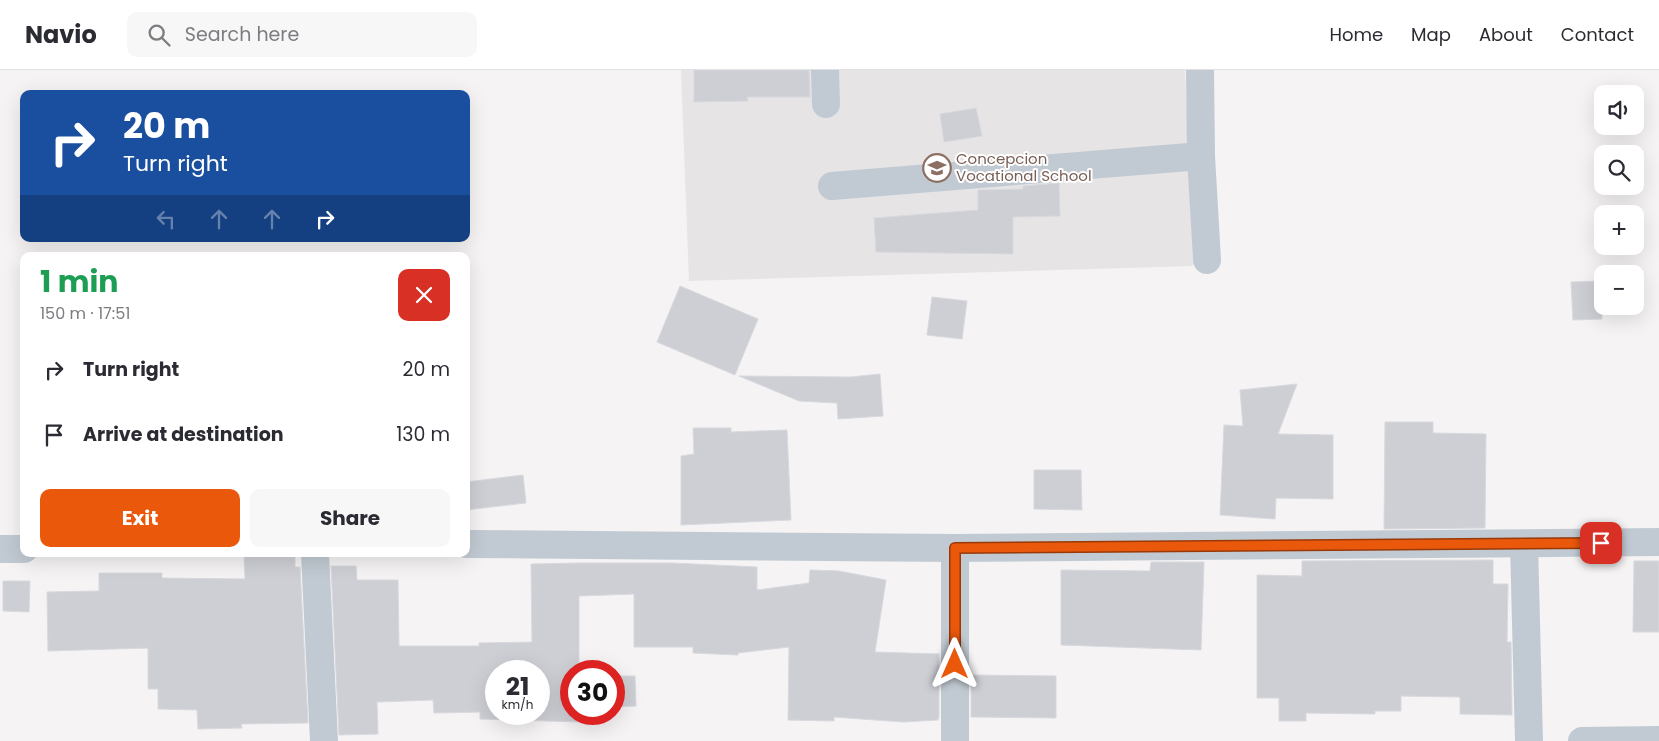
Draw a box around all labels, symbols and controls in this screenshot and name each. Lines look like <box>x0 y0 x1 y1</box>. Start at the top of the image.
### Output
search box <box>127 12 477 57</box>
text: Navio <box>25 18 97 51</box>
icon: search <box>145 21 173 49</box>
text: Search here <box>185 21 299 48</box>
text: Home <box>1329 22 1383 47</box>
text: Map <box>1411 22 1451 47</box>
text: About <box>1479 22 1533 47</box>
text: Contact <box>1561 22 1634 47</box>
map controls <box>1594 85 1644 315</box>
button: sound <box>1594 85 1644 135</box>
text: 20 m <box>123 101 210 150</box>
icon: right <box>40 110 105 175</box>
button: search <box>1594 145 1644 195</box>
text: Turn right <box>123 148 228 179</box>
place label: Concepcion Vocational School <box>956 148 1092 186</box>
school or university icon: Concepcion Vocational School <box>922 153 952 183</box>
icon: left <box>152 205 180 233</box>
icon: ahead <box>205 205 233 233</box>
icon: ahead <box>258 205 286 233</box>
icon: right <box>311 205 339 233</box>
button: + <box>1594 205 1644 255</box>
text: 1 min <box>40 260 118 303</box>
button: − <box>1594 265 1644 315</box>
button: close <box>398 269 450 321</box>
text: 150 m · 17:51 <box>40 302 130 325</box>
icon: right <box>40 356 68 384</box>
text: Turn right <box>83 356 179 383</box>
text: 20 m <box>402 356 450 383</box>
icon: arrive <box>40 421 68 449</box>
text: Arrive at destination <box>83 421 284 448</box>
text: 130 m <box>396 421 450 448</box>
button: Exit <box>40 489 240 547</box>
button: Share <box>250 489 450 547</box>
pin <box>1580 522 1622 564</box>
icon: arrive <box>1587 529 1615 557</box>
position arrow <box>928 637 980 689</box>
speed limit sign: 30 <box>560 660 625 725</box>
text: 21 <box>506 669 529 704</box>
text: km/h <box>502 696 533 713</box>

